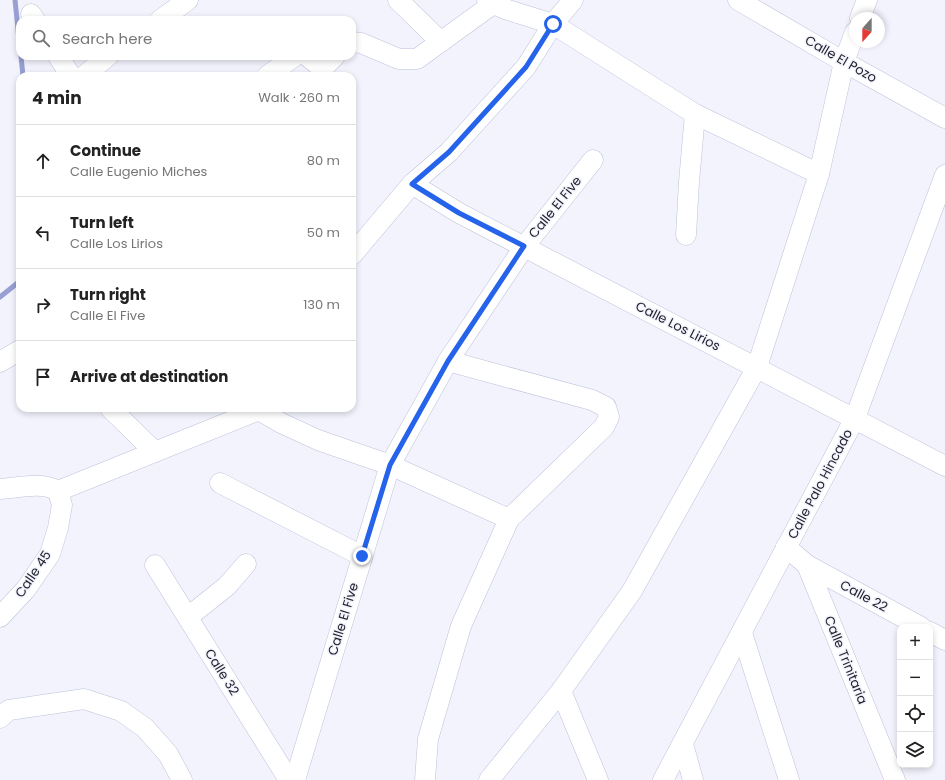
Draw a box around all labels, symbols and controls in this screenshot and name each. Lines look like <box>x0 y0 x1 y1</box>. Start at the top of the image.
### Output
north arrow <box>849 12 885 48</box>
route start <box>544 15 562 33</box>
search box <box>16 16 356 60</box>
icon: search <box>30 27 52 49</box>
text: Search here <box>62 28 152 49</box>
street label: Calle El Pozo <box>802 31 880 87</box>
text: 4 min <box>32 86 82 110</box>
text: Walk · 260 m <box>258 88 340 107</box>
text: Continue <box>70 140 141 161</box>
icon: ahead <box>32 150 54 172</box>
text: 80 m <box>307 151 340 170</box>
text: Calle Eugenio Miches <box>70 162 207 181</box>
street label: Calle El Five <box>524 172 586 242</box>
text: Turn left <box>70 212 134 233</box>
icon: left <box>32 222 54 244</box>
text: 50 m <box>307 223 340 242</box>
text: Calle Los Lirios <box>70 234 163 253</box>
text: Turn right <box>70 284 146 305</box>
icon: right <box>32 294 54 316</box>
text: 130 m <box>303 295 340 314</box>
street label: Calle Los Lirios <box>632 296 724 356</box>
text: Calle El Five <box>70 306 145 325</box>
icon: arrive <box>32 366 54 388</box>
text: Arrive at destination <box>70 366 228 387</box>
street label: Calle Palo Hincado <box>783 426 857 542</box>
street label: Calle 45 <box>10 547 56 601</box>
route end <box>353 547 371 565</box>
street label: Calle 22 <box>837 575 891 617</box>
street label: Calle El Five <box>323 580 363 658</box>
street label: Calle Trinitaria <box>820 613 872 707</box>
map controls <box>897 624 933 768</box>
button: + <box>897 624 933 660</box>
street label: Calle 32 <box>200 645 244 699</box>
button: − <box>897 660 933 696</box>
button: locate <box>897 696 933 732</box>
button: layers <box>897 732 933 768</box>

